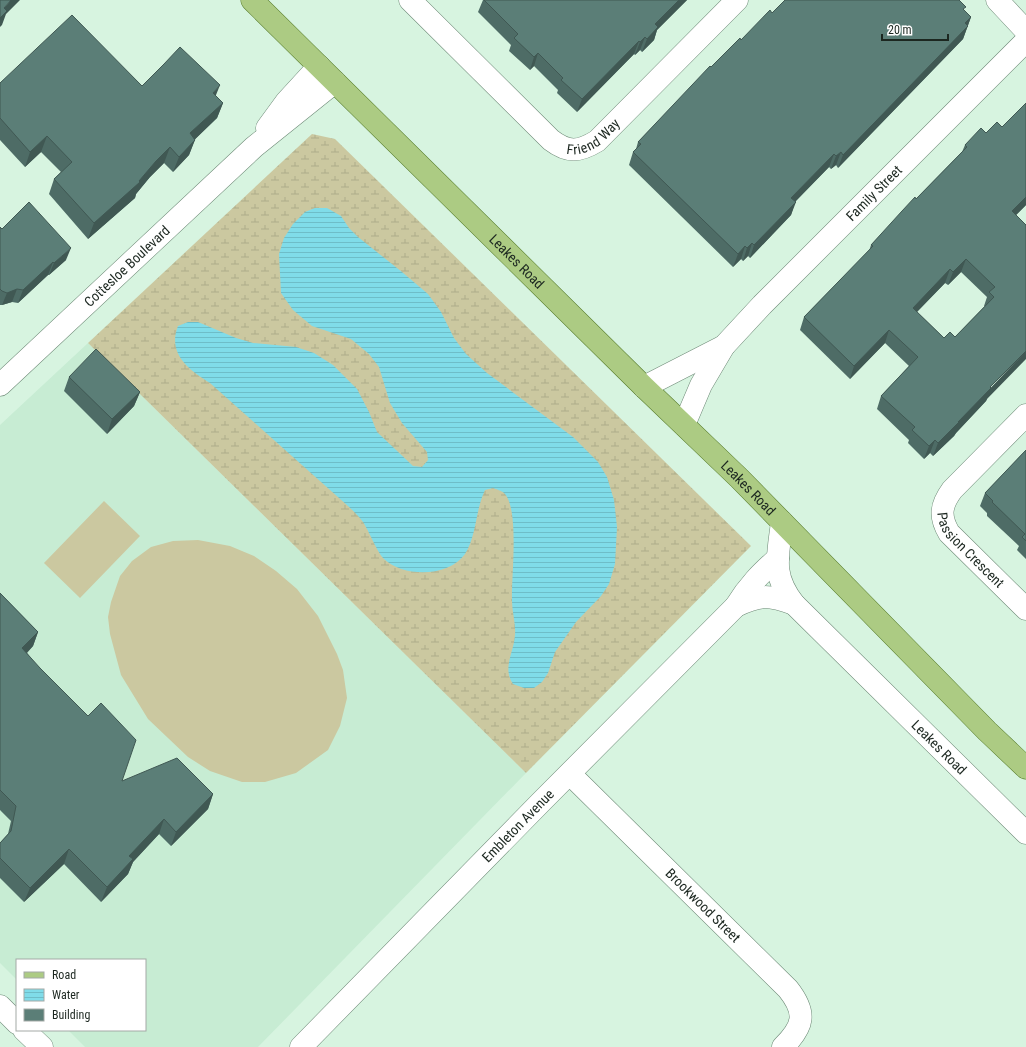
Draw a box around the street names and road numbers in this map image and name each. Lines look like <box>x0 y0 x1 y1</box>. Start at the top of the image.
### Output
street label: Friend Way <box>566 115 623 158</box>
street label: Family Street <box>843 162 905 224</box>
street label: Cottesloe Boulevard <box>81 222 173 310</box>
street label: Leakes Road <box>486 231 547 292</box>
street label: Leakes Road <box>718 457 779 518</box>
street label: Passion Crescent <box>934 511 1008 591</box>
street label: Leakes Road <box>908 717 970 778</box>
street label: Embleton Avenue <box>479 786 557 865</box>
street label: Brookwood Street <box>663 865 744 946</box>

